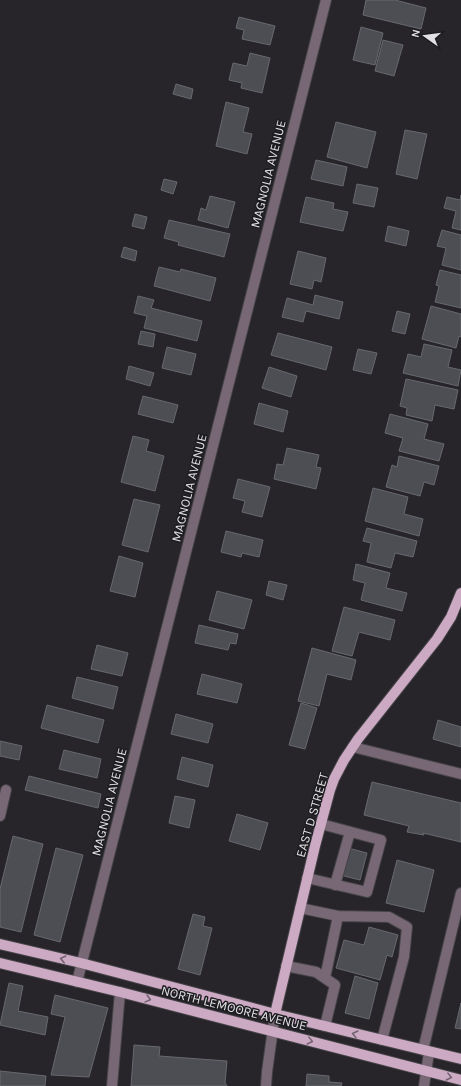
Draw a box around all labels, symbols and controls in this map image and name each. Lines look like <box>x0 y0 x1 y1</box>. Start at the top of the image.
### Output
north arrow <box>405 16 445 56</box>
text: N <box>409 28 423 39</box>
street label: MAGNOLIA AVENUE <box>247 118 289 230</box>
street label: MAGNOLIA AVENUE <box>168 432 210 544</box>
street label: MAGNOLIA AVENUE <box>88 746 130 858</box>
street label: EAST D STREET <box>293 770 331 859</box>
one-way arrow <box>60 955 66 963</box>
street label: NORTH LEMOORE AVENUE <box>160 983 308 1033</box>
one-way arrow <box>145 995 151 1003</box>
one-way arrow <box>352 1030 358 1038</box>
one-way arrow <box>306 1037 313 1045</box>
one-way arrow <box>446 1072 452 1080</box>

